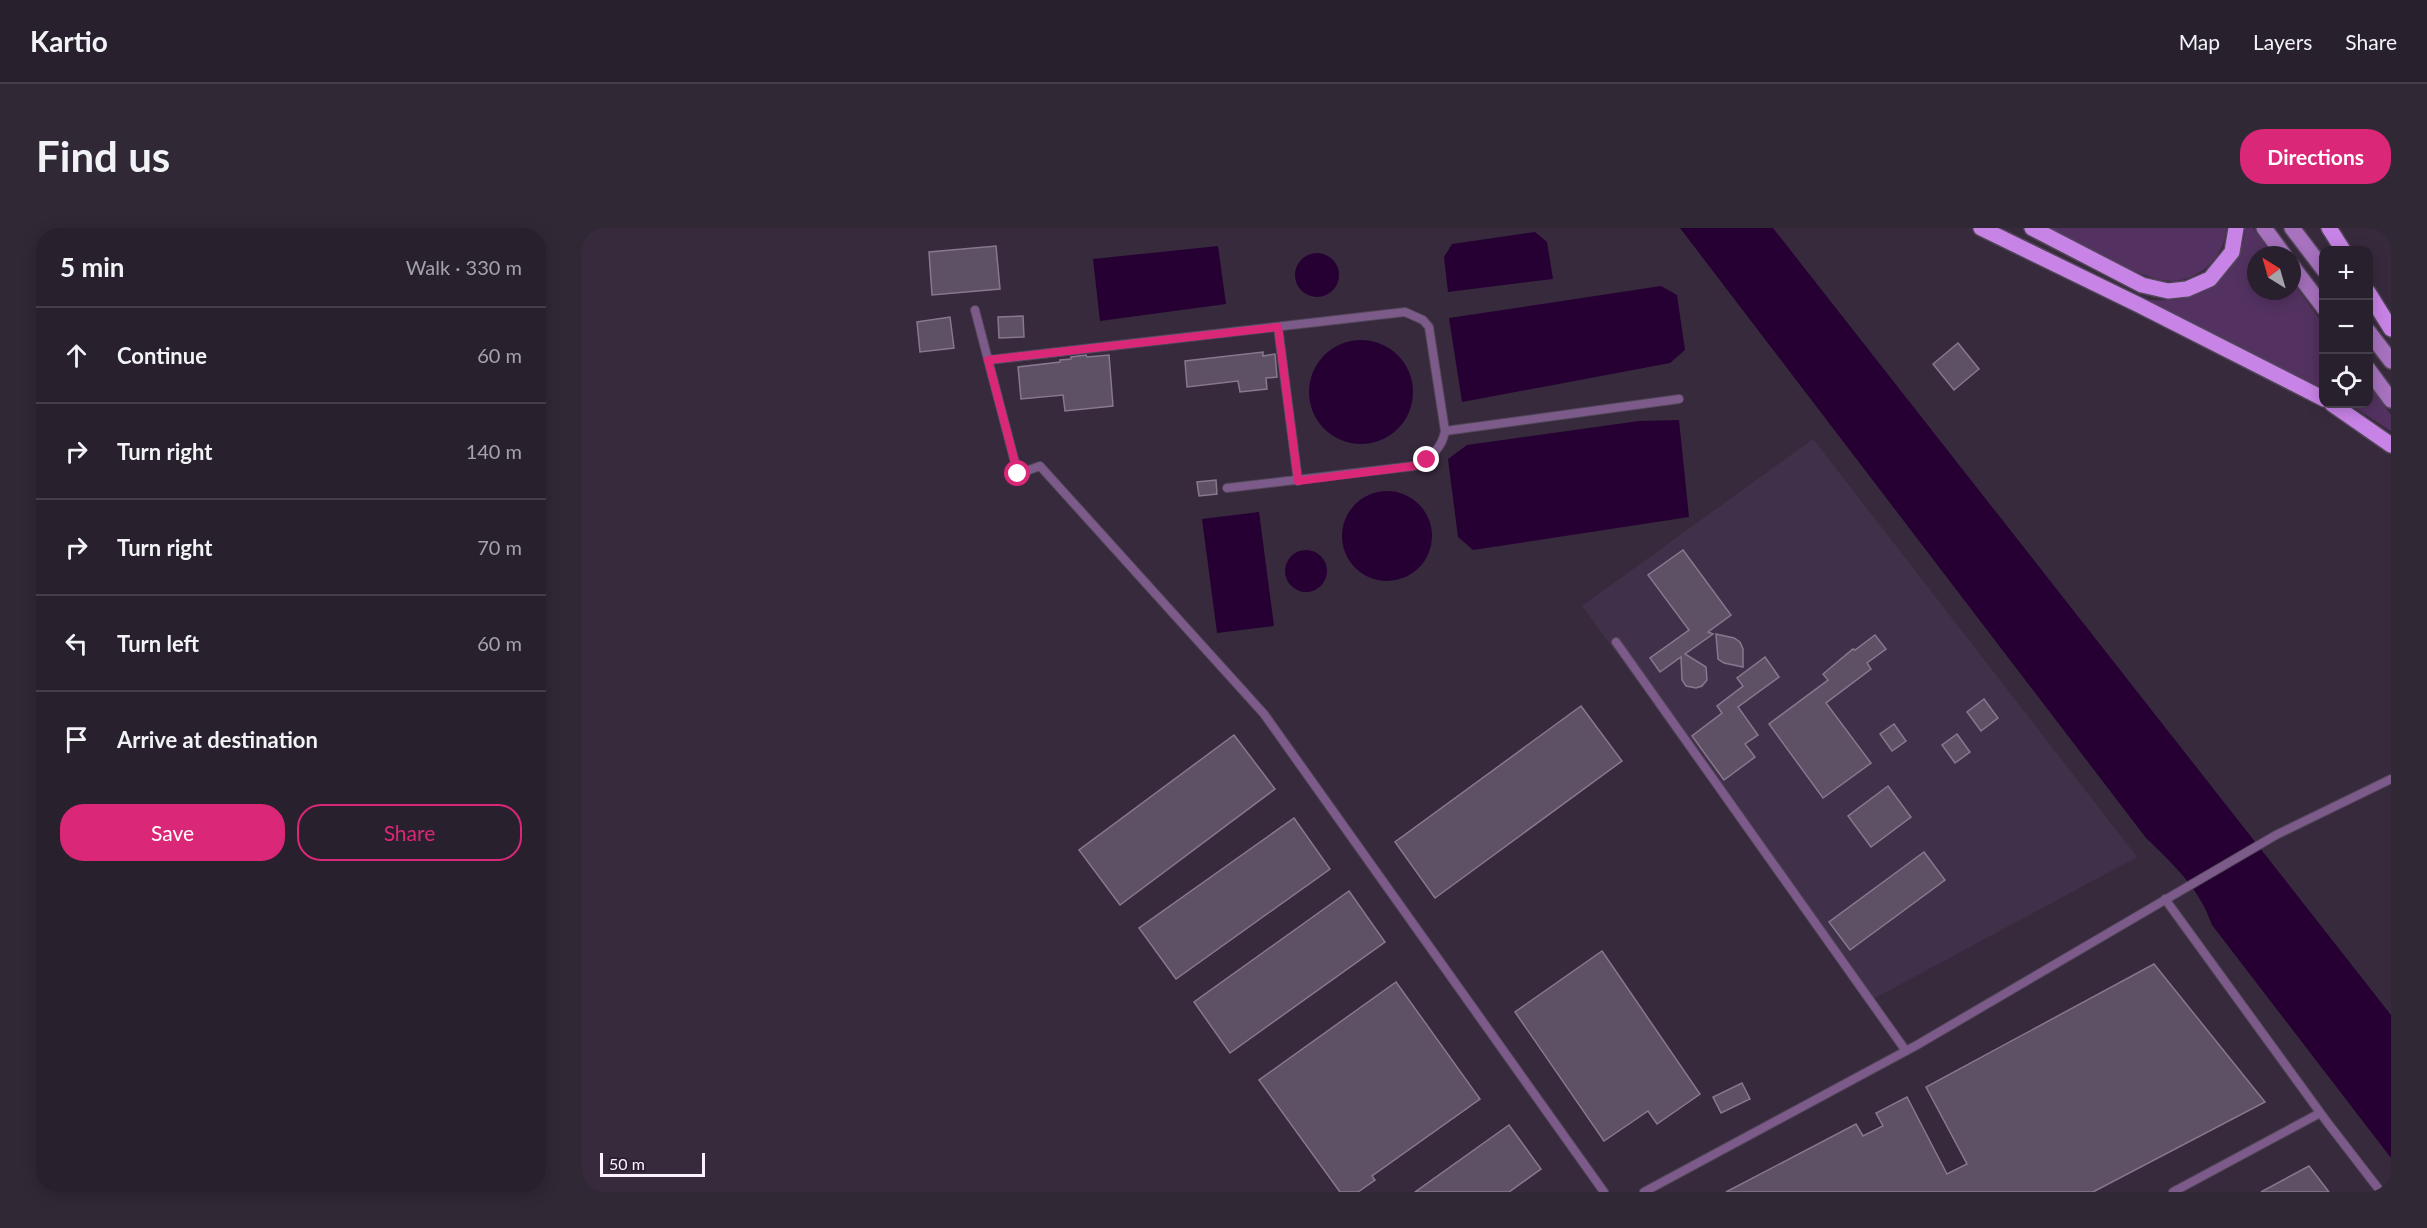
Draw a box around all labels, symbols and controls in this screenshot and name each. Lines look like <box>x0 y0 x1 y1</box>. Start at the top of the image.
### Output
text: Kartio <box>30 24 108 58</box>
text: Map <box>2179 29 2220 54</box>
text: Layers <box>2253 29 2312 54</box>
text: Share <box>2345 29 2397 54</box>
button: Directions <box>2240 129 2391 184</box>
text: Find us <box>36 131 170 181</box>
north arrow <box>2247 246 2301 300</box>
map controls <box>2319 246 2373 408</box>
button: + <box>2319 246 2373 300</box>
text: 5 min <box>60 251 124 283</box>
text: Walk · 330 m <box>406 255 522 279</box>
button: − <box>2319 300 2373 354</box>
icon: ahead <box>60 339 93 372</box>
text: Continue <box>117 342 207 369</box>
text: 60 m <box>477 343 522 367</box>
button: locate <box>2319 354 2373 408</box>
icon: right <box>60 435 93 468</box>
text: Turn right <box>117 438 212 465</box>
text: 140 m <box>466 439 522 463</box>
route end <box>1413 446 1439 472</box>
route start <box>1004 460 1030 486</box>
icon: right <box>60 531 93 564</box>
text: Turn right <box>117 534 212 561</box>
text: 70 m <box>477 535 522 559</box>
icon: left <box>60 627 93 660</box>
text: Turn left <box>117 630 199 657</box>
text: 60 m <box>477 631 522 655</box>
icon: arrive <box>60 723 93 756</box>
text: Arrive at destination <box>117 726 318 753</box>
button: Save <box>60 804 285 861</box>
button: Share <box>297 804 522 861</box>
scale bar <box>600 1150 705 1178</box>
text: 50 m <box>609 1154 645 1173</box>

